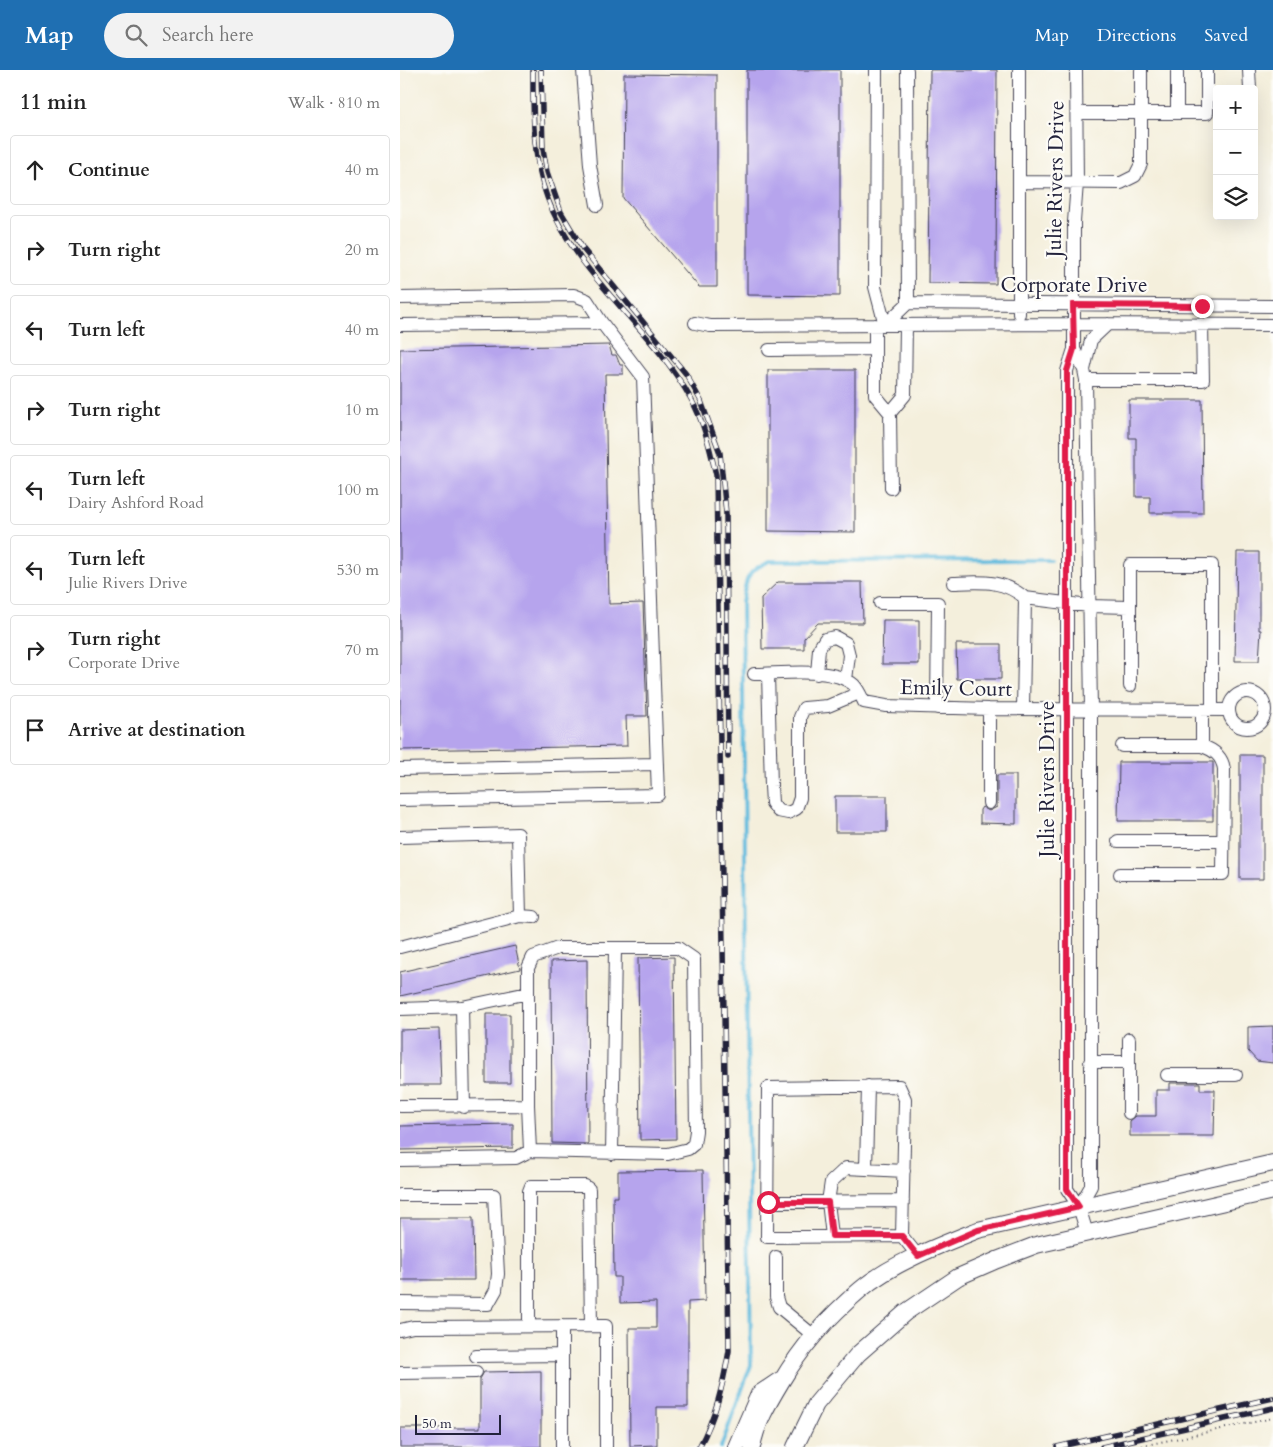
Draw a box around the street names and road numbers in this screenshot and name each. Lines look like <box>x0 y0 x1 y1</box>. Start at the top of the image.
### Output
street label: Julie Rivers Drive <box>1040 100 1071 261</box>
street label: Corporate Drive <box>1001 271 1147 300</box>
street label: Emily Court <box>900 673 1013 704</box>
street label: Julie Rivers Drive <box>1033 701 1062 860</box>

